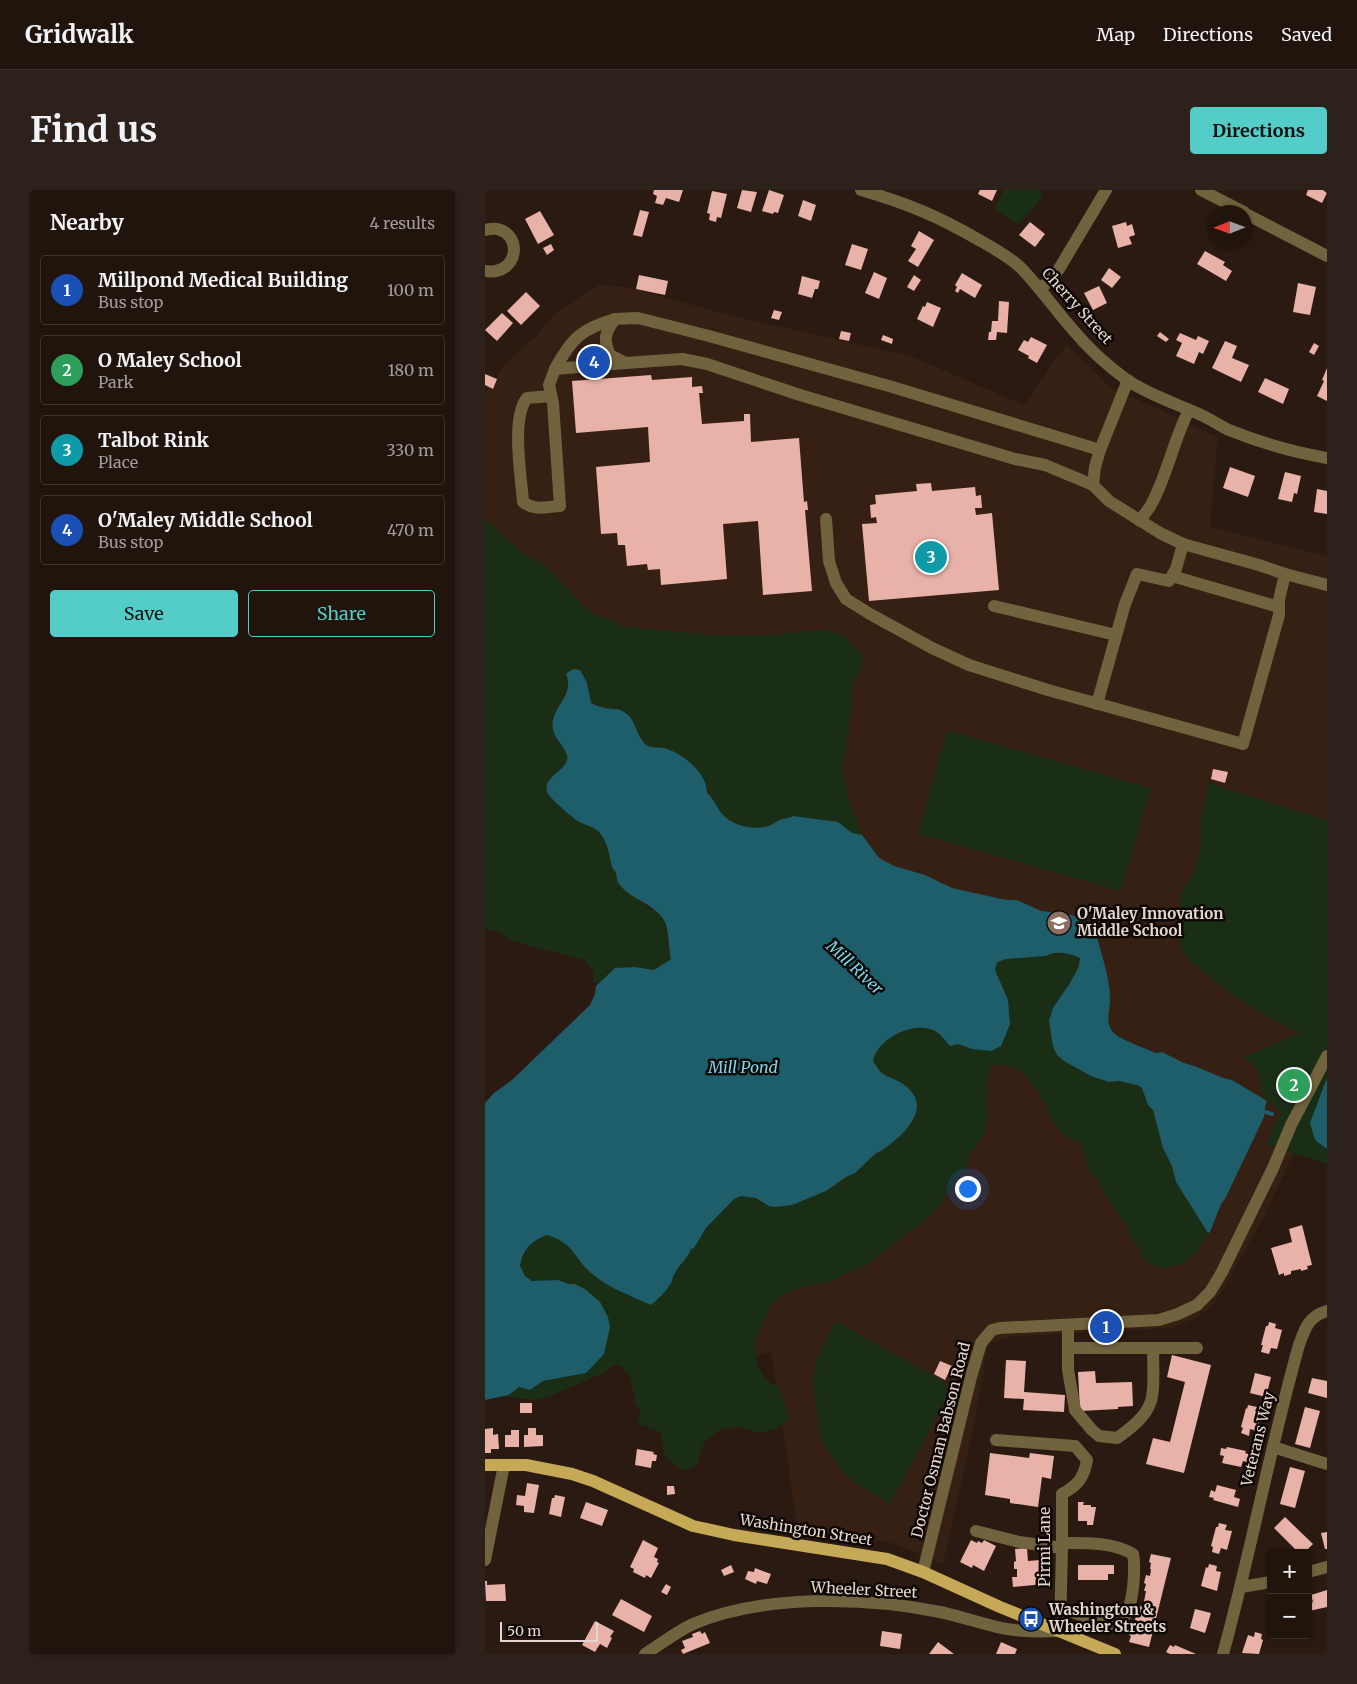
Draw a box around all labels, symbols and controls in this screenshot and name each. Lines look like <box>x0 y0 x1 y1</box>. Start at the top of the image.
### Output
text: Gridwalk <box>25 19 134 50</box>
text: Map <box>1097 23 1135 46</box>
text: Directions <box>1163 23 1253 46</box>
text: Saved <box>1281 23 1332 46</box>
button: Directions <box>1190 107 1327 154</box>
text: Find us <box>30 108 157 152</box>
north arrow <box>1207 205 1252 250</box>
text: Nearby <box>50 209 124 236</box>
text: 4 results <box>369 213 435 233</box>
street label: Cherry Street <box>1038 263 1117 348</box>
text: Millpond Medical Building <box>98 268 348 292</box>
text: 1 <box>63 280 71 300</box>
text: 100 m <box>387 280 434 300</box>
text: Bus stop <box>98 292 163 312</box>
pin: 4 <box>578 343 610 381</box>
text: O Maley School <box>98 348 242 372</box>
text: 2 <box>62 360 72 380</box>
text: 180 m <box>388 360 434 380</box>
text: Park <box>98 372 134 392</box>
text: Talbot Rink <box>98 428 209 452</box>
text: 3 <box>62 440 72 460</box>
text: 330 m <box>387 440 434 460</box>
text: Place <box>98 452 138 472</box>
text: O'Maley Middle School <box>98 508 313 532</box>
text: 4 <box>62 520 72 540</box>
text: 470 m <box>387 520 434 540</box>
text: Bus stop <box>98 532 163 552</box>
pin: 3 <box>915 538 947 576</box>
button: Save <box>50 590 238 637</box>
button: Share <box>248 590 435 637</box>
place label: O'Maley Innovation Middle School <box>1077 904 1223 940</box>
school or university icon: O'Maley Innovation Middle School <box>1046 910 1072 936</box>
water label: Mill River <box>822 935 888 999</box>
water label: Mill Pond <box>707 1057 779 1077</box>
pin: 2 <box>1278 1066 1310 1104</box>
your location <box>955 1176 981 1202</box>
pin: 1 <box>1090 1308 1122 1346</box>
street label: Doctor Osman Babson Road <box>907 1340 974 1540</box>
street label: Veterans Way <box>1236 1389 1278 1489</box>
street label: Pirmi Lane <box>1035 1507 1054 1587</box>
street label: Washington Street <box>737 1509 874 1549</box>
map controls <box>1267 1549 1312 1639</box>
button: + <box>1267 1549 1312 1594</box>
street label: Wheeler Street <box>809 1577 918 1602</box>
button: − <box>1267 1594 1312 1639</box>
place label: Washington & Wheeler Streets <box>1048 1600 1166 1636</box>
bus stop icon: Washington & Wheeler Streets <box>1018 1606 1044 1632</box>
scale bar <box>500 1619 597 1642</box>
text: 50 m <box>507 1622 541 1640</box>

